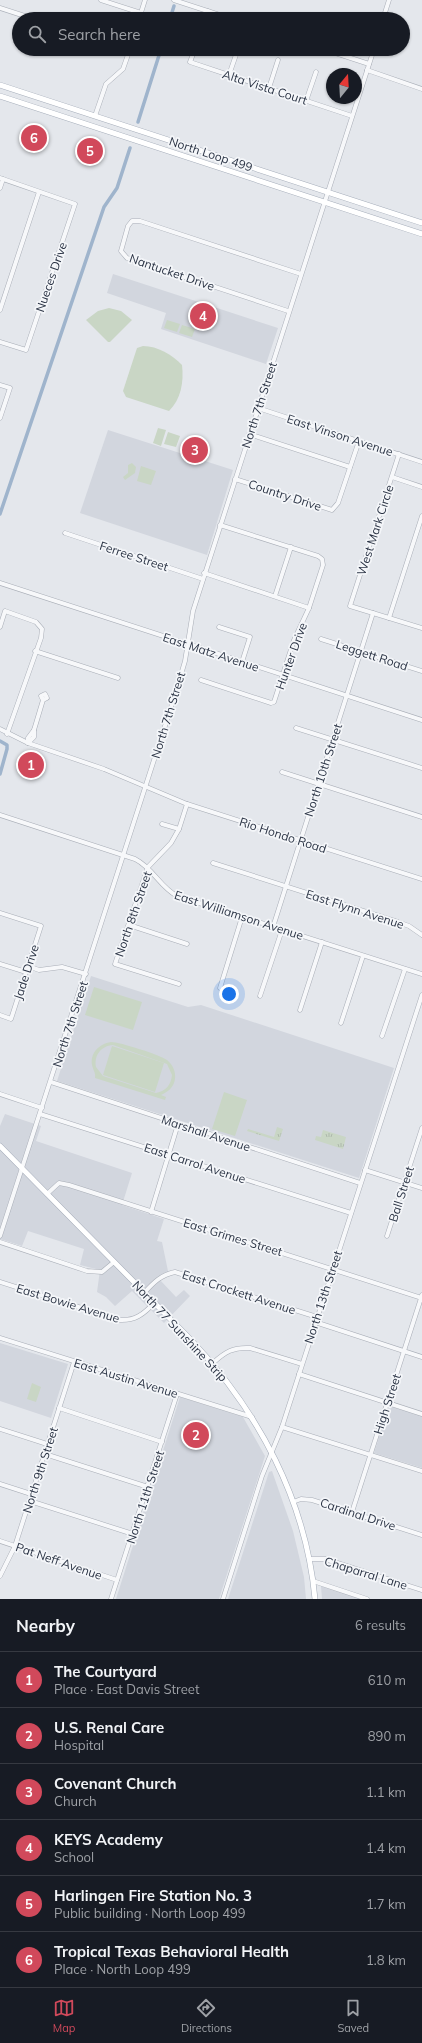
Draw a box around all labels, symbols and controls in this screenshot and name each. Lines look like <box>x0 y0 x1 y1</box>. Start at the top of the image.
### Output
search box <box>12 12 410 56</box>
icon: search <box>26 23 48 45</box>
text: Search here <box>58 25 140 44</box>
street label: Alta Vista Court <box>221 66 309 108</box>
north arrow <box>326 68 362 104</box>
pin: 6 <box>21 123 47 153</box>
street label: North Loop 499 <box>167 133 255 175</box>
pin: 5 <box>77 136 103 166</box>
street label: Nueces Drive <box>32 240 70 314</box>
street label: Nantucket Drive <box>127 250 217 294</box>
pin: 4 <box>190 301 216 331</box>
street label: North 7th Street <box>238 360 280 450</box>
street label: East Vinson Avenue <box>285 411 395 459</box>
pin: 3 <box>182 435 208 465</box>
street label: Country Drive <box>247 476 323 514</box>
street label: West Mark Circle <box>353 483 397 577</box>
street label: Ferree Street <box>98 538 170 574</box>
street label: Hunter Drive <box>272 620 310 692</box>
street label: East Matz Avenue <box>161 629 261 675</box>
street label: Leggett Road <box>334 636 410 674</box>
street label: North 7th Street <box>148 670 188 760</box>
street label: North 10th Street <box>301 722 345 818</box>
pin: 1 <box>18 750 44 780</box>
street label: Rio Hondo Road <box>237 814 329 856</box>
street label: North 8th Street <box>111 869 155 959</box>
street label: East Flynn Avenue <box>304 886 406 932</box>
street label: East Williamson Avenue <box>173 887 305 943</box>
street label: Jade Drive <box>10 943 42 1001</box>
street label: North 7th Street <box>49 979 91 1069</box>
your location <box>219 984 239 1004</box>
street label: Marshall Avenue <box>160 1112 252 1154</box>
street label: East Carrol Avenue <box>142 1140 248 1186</box>
street label: Ball Street <box>385 1164 417 1224</box>
street label: East Grimes Street <box>182 1215 284 1259</box>
street label: North 13th Street <box>301 1249 345 1345</box>
street label: East Crockett Avenue <box>180 1267 298 1317</box>
street label: North 77 Sunshine Strip <box>129 1277 231 1385</box>
street label: East Bowie Avenue <box>15 1280 121 1326</box>
street label: East Austin Avenue <box>72 1355 180 1401</box>
street label: High Street <box>370 1372 404 1436</box>
pin: 2 <box>183 1420 209 1450</box>
street label: North 9th Street <box>19 1425 61 1515</box>
street label: North 11th Street <box>123 1449 167 1545</box>
street label: Cardinal Drive <box>318 1495 398 1533</box>
street label: Pat Neff Avenue <box>14 1539 104 1583</box>
street label: Chaparral Lane <box>323 1553 409 1593</box>
text: Nearby <box>16 1615 75 1636</box>
text: 6 results <box>355 1617 406 1633</box>
text: The Courtyard <box>54 1662 157 1681</box>
text: 1 <box>25 1672 33 1688</box>
text: 610 m <box>368 1672 406 1688</box>
text: Place · East Davis Street <box>54 1681 199 1697</box>
text: U.S. Renal Care <box>54 1718 164 1737</box>
text: 2 <box>25 1728 33 1744</box>
text: 890 m <box>368 1728 406 1744</box>
text: Hospital <box>54 1737 104 1753</box>
text: Covenant Church <box>54 1774 177 1793</box>
text: 3 <box>25 1784 33 1800</box>
text: 1.1 km <box>366 1784 406 1800</box>
text: Church <box>54 1793 97 1809</box>
text: KEYS Academy <box>54 1830 163 1849</box>
text: 4 <box>25 1840 33 1856</box>
text: 1.4 km <box>366 1840 406 1856</box>
text: School <box>54 1849 94 1865</box>
text: Harlingen Fire Station No. 3 <box>54 1886 252 1905</box>
text: 5 <box>25 1896 33 1912</box>
text: 1.7 km <box>366 1896 406 1912</box>
text: Public building · North Loop 499 <box>54 1905 246 1921</box>
text: Tropical Texas Behavioral Health <box>54 1942 289 1961</box>
text: 6 <box>25 1952 33 1968</box>
text: 1.8 km <box>366 1952 406 1968</box>
text: Place · North Loop 499 <box>54 1961 191 1977</box>
tab: Map <box>53 1997 75 2035</box>
tab: Directions <box>181 1997 232 2035</box>
tab: Saved <box>337 1997 369 2035</box>

